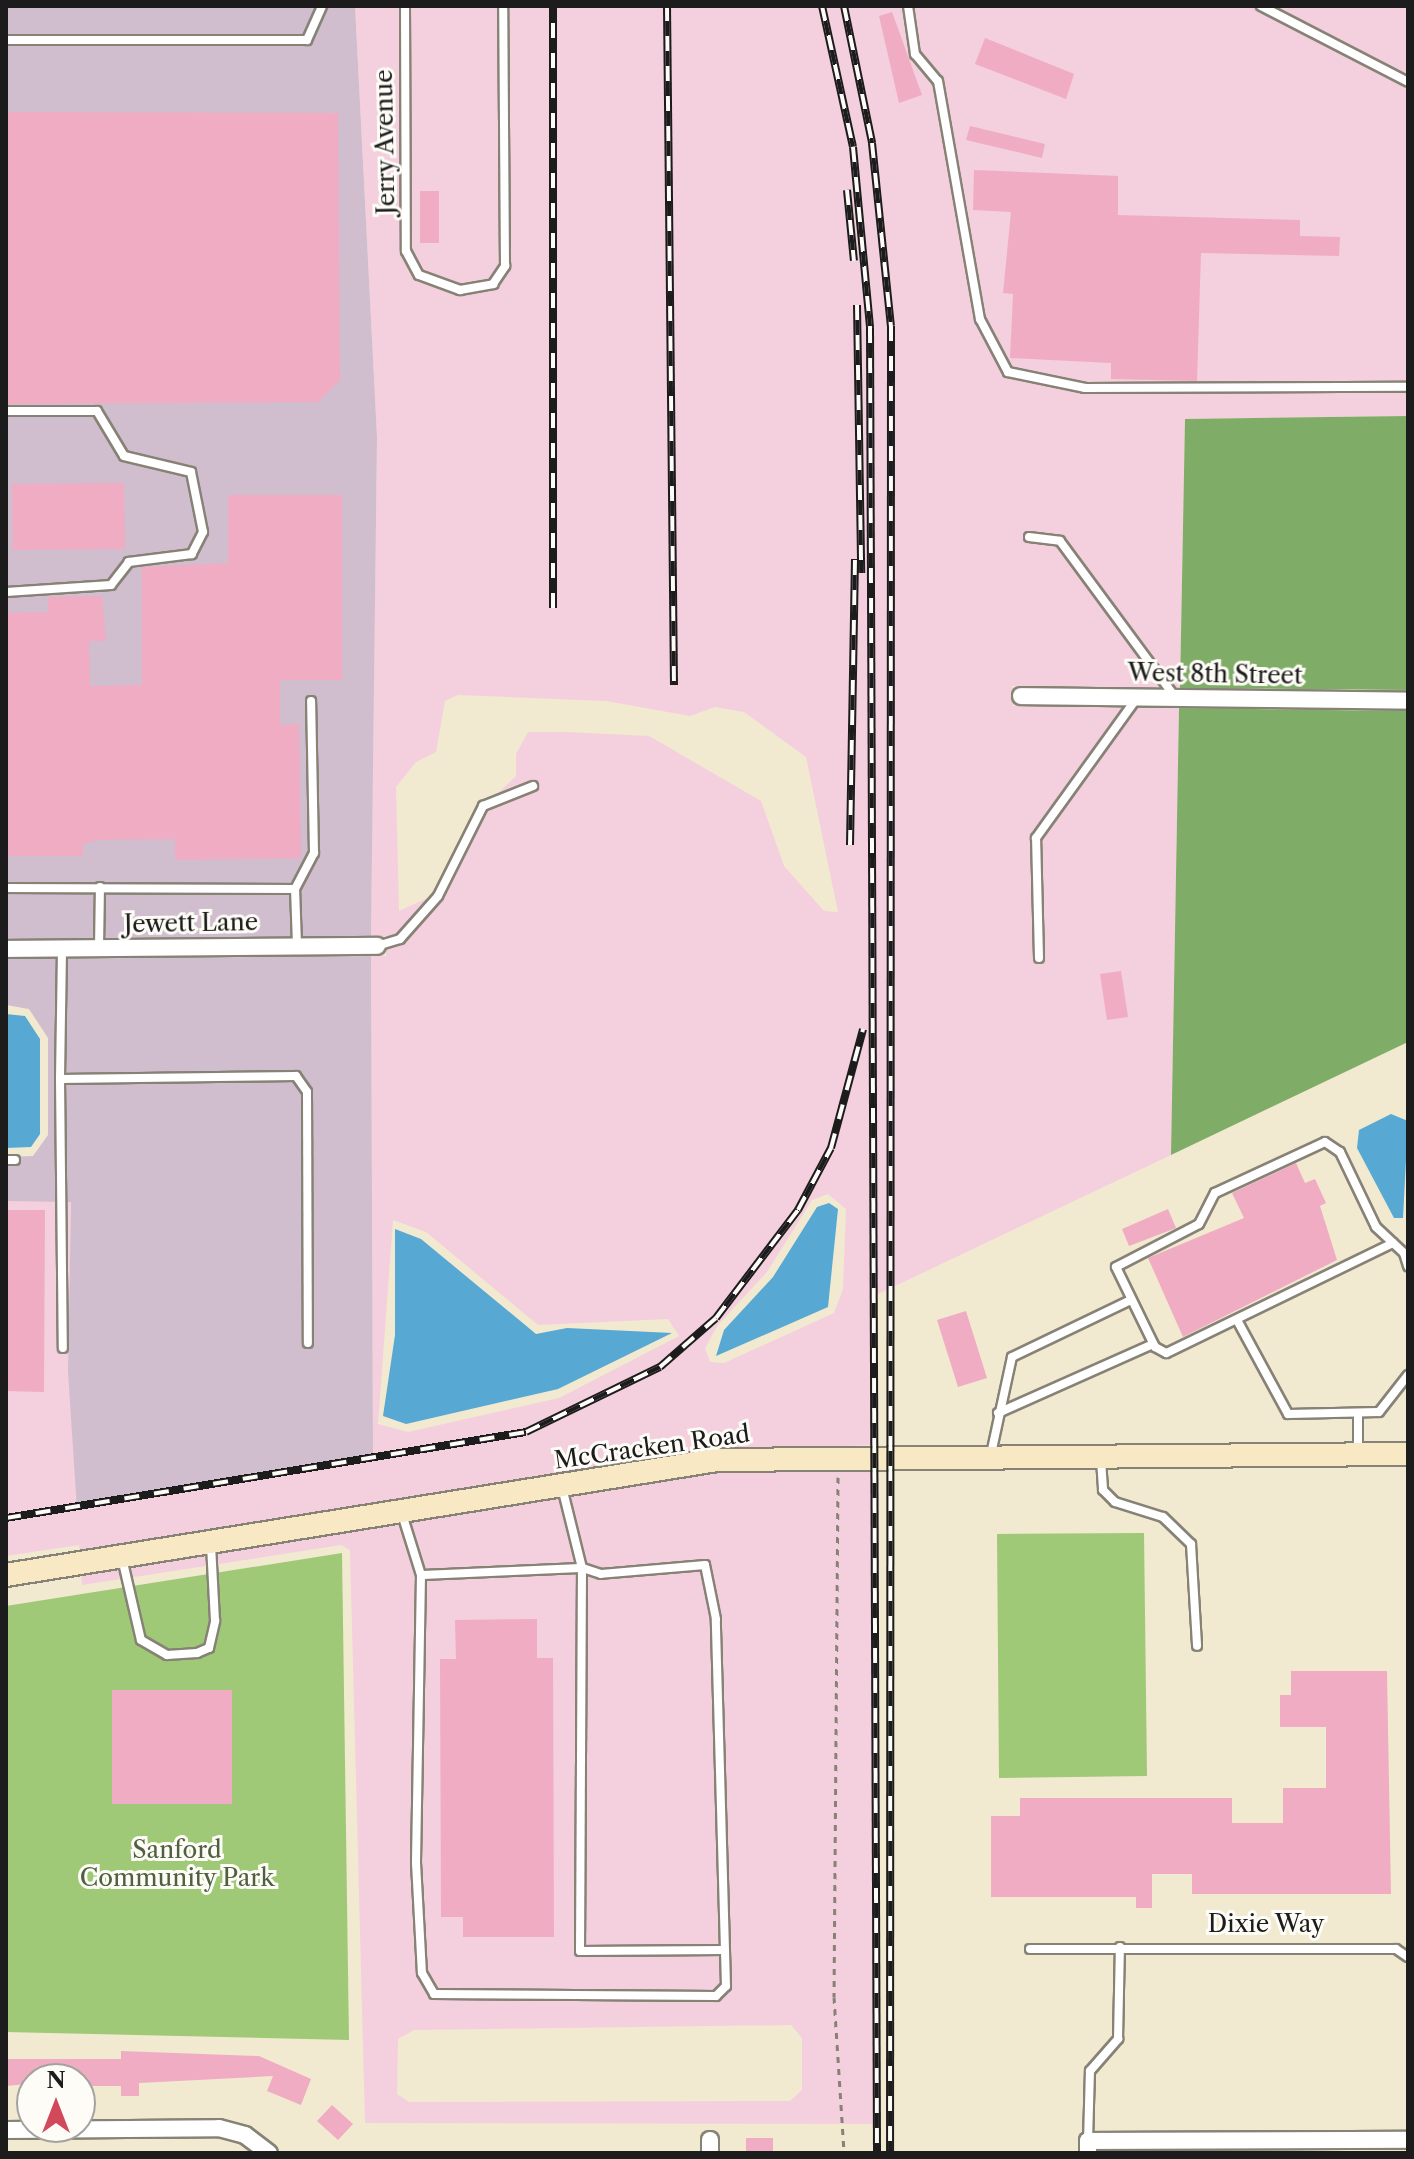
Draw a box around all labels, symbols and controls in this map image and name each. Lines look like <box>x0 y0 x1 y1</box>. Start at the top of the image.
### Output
street label: Jerry Avenue <box>369 68 401 216</box>
street label: West 8th Street <box>1127 658 1303 690</box>
street label: Jewett Lane <box>124 907 258 939</box>
street label: McCracken Road <box>552 1419 752 1475</box>
park label: Sanford Community Park <box>79 1836 275 1892</box>
street label: Dixie Way <box>1207 1910 1325 1938</box>
north arrow <box>16 2063 96 2143</box>
text: N <box>46 2067 66 2094</box>

